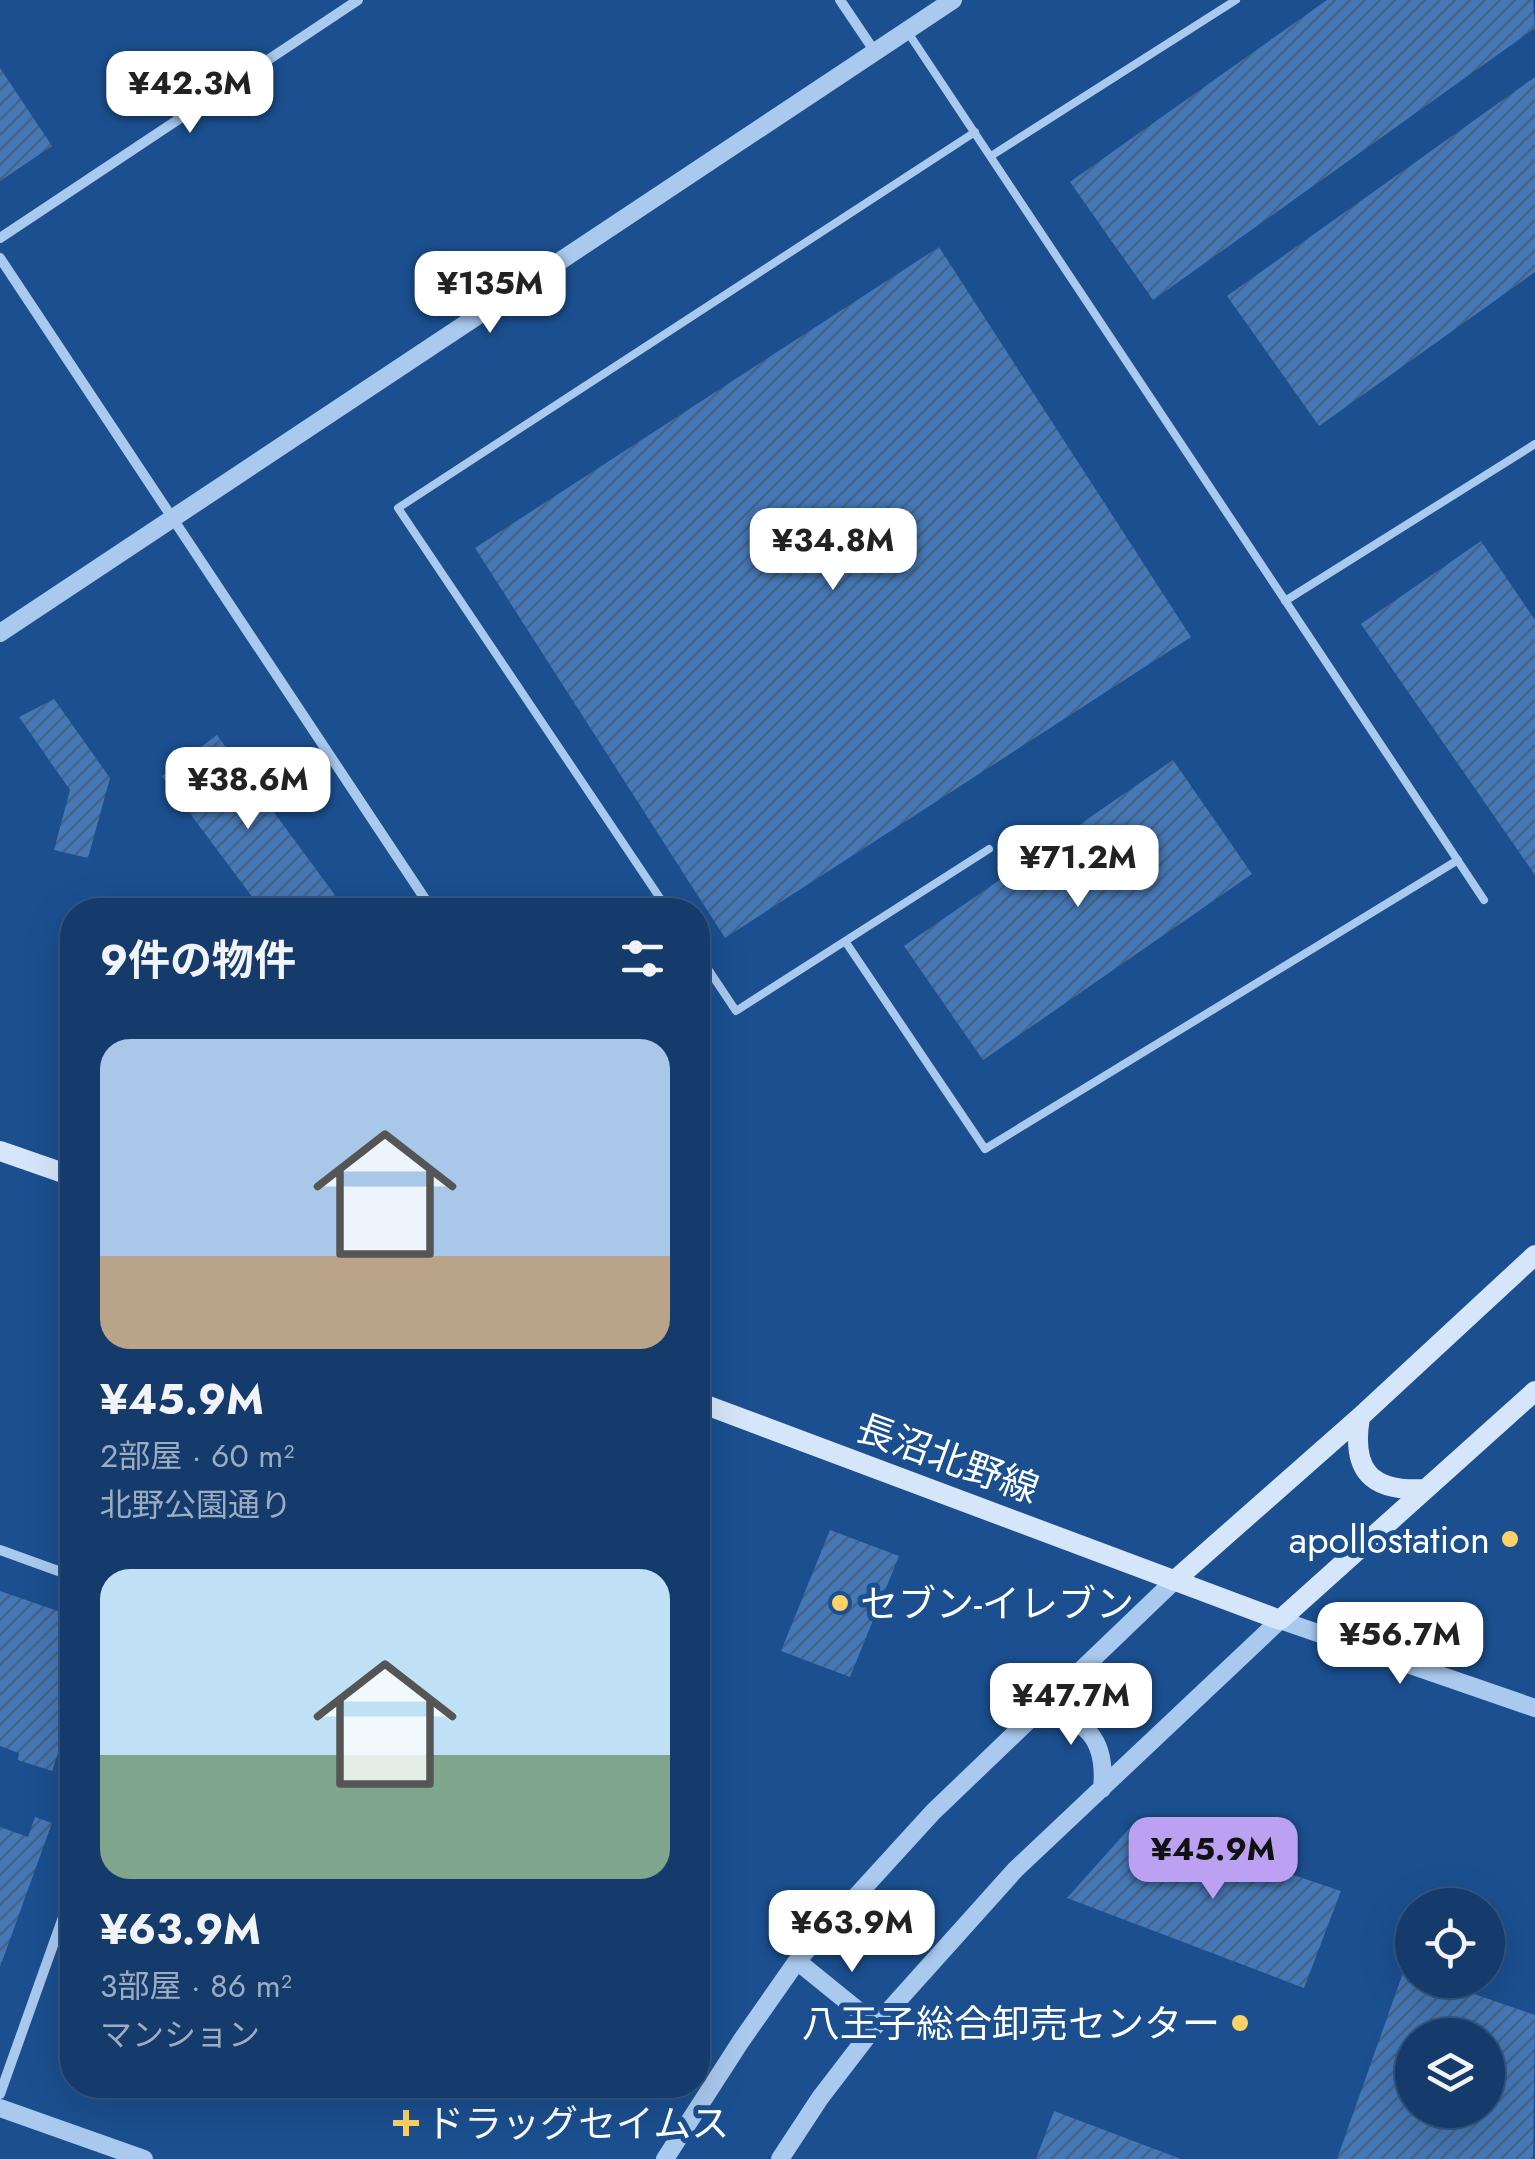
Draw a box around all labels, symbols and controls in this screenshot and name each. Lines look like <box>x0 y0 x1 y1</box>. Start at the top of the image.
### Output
pin: ¥42.3M <box>109 51 271 136</box>
text: ¥42.3M <box>128 60 252 106</box>
pin: ¥135M <box>420 251 560 336</box>
text: ¥135M <box>437 260 543 306</box>
pin: ¥34.8M <box>752 508 914 593</box>
text: ¥34.8M <box>772 517 894 563</box>
pin: ¥38.6M <box>167 747 329 832</box>
text: ¥38.6M <box>187 756 309 802</box>
pin: ¥71.2M <box>997 825 1159 910</box>
text: ¥71.2M <box>1020 834 1136 880</box>
text: 9件の物件 <box>100 930 296 991</box>
icon: filters <box>615 931 670 986</box>
icon: home <box>295 1104 475 1284</box>
text: ¥45.9M <box>100 1369 264 1430</box>
street label: 長沼北野線 <box>849 1400 1047 1516</box>
text: 2部屋 · 60 m² <box>100 1433 294 1479</box>
text: 北野公園通り <box>100 1482 292 1528</box>
place label: apollostation <box>1289 1512 1490 1567</box>
marker: apollostation <box>1499 1528 1521 1550</box>
place label: セブン-イレブン <box>860 1576 1134 1631</box>
marker: セブン-イレブン <box>829 1592 851 1614</box>
pin: ¥56.7M <box>1319 1602 1481 1687</box>
text: ¥56.7M <box>1339 1611 1461 1657</box>
icon: home <box>295 1634 475 1814</box>
pin: ¥47.7M <box>990 1663 1152 1748</box>
text: ¥47.7M <box>1012 1672 1130 1718</box>
pin: ¥45.9M <box>1132 1817 1294 1902</box>
text: ¥45.9M <box>1151 1826 1275 1872</box>
map controls <box>1395 1888 1505 2128</box>
button: locate <box>1395 1888 1505 1998</box>
pin: ¥63.9M <box>771 1890 933 1975</box>
text: ¥63.9M <box>100 1899 261 1960</box>
text: ¥63.9M <box>791 1899 913 1945</box>
text: 3部屋 · 86 m² <box>100 1963 292 2009</box>
place label: 八王子総合卸売センター <box>802 1996 1220 2051</box>
text: マンション <box>100 2012 260 2058</box>
marker: 八王子総合卸売センター <box>1229 2012 1251 2034</box>
button: layers <box>1395 2018 1505 2128</box>
place label: ドラッグセイムス <box>426 2096 729 2151</box>
marker: ドラッグセイムス <box>395 2112 417 2134</box>

